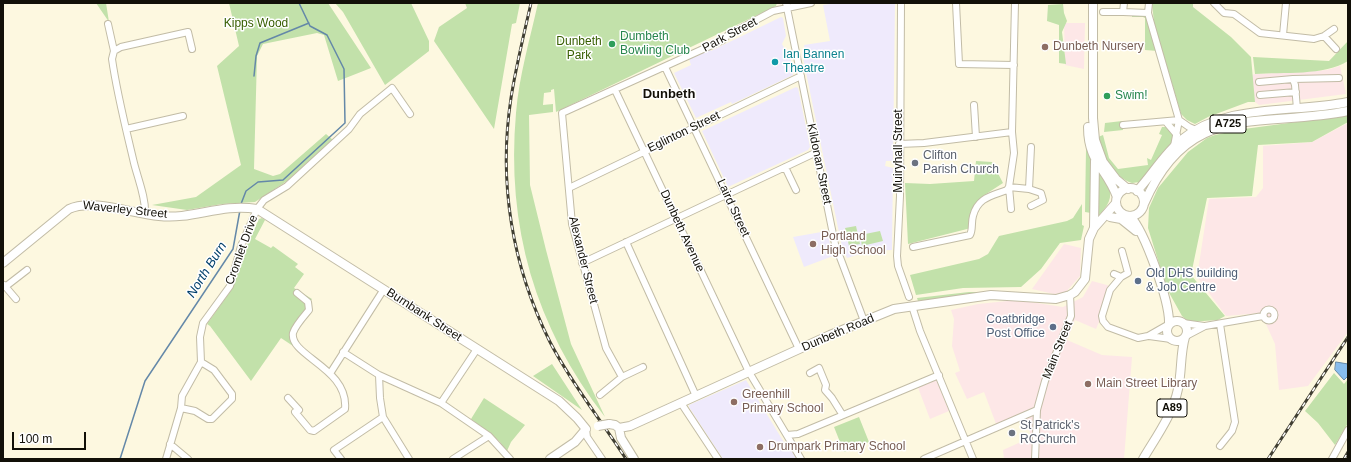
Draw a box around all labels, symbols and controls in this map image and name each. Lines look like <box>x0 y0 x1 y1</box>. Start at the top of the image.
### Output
street label: Park Street <box>700 15 760 55</box>
park label: Kipps Wood <box>224 17 288 31</box>
place label: Dumbeth Bowling Club <box>620 30 690 58</box>
park label: Dunbeth Park <box>556 35 602 63</box>
marker: Dumbeth Bowling Club <box>607 39 617 49</box>
place label: Dunbeth Nursery <box>1053 40 1144 54</box>
marker: Dunbeth Nursery <box>1040 42 1050 52</box>
place label: Ian Bannen Theatre <box>783 48 844 76</box>
marker: Ian Bannen Theatre <box>770 57 780 67</box>
district label: Dunbeth <box>643 86 695 102</box>
place label: Swim! <box>1115 89 1148 103</box>
marker: Swim! <box>1102 91 1112 101</box>
street label: Eglinton Street <box>645 108 723 156</box>
street label: Muiryhall Street <box>892 109 906 193</box>
road number: A725 <box>1210 115 1246 133</box>
street label: Kildonan Street <box>803 122 835 206</box>
place label: Clifton Parish Church <box>923 149 999 177</box>
marker: Clifton Parish Church <box>910 158 920 168</box>
street label: Laird Street <box>713 177 753 239</box>
street label: Dunbeth Avenue <box>657 188 707 274</box>
street label: Waverley Street <box>82 198 168 222</box>
street label: Cromlet Drive <box>223 213 261 287</box>
street label: Alexander Street <box>565 215 601 305</box>
place label: Portland High School <box>821 230 886 258</box>
water label: North Burn <box>184 239 230 301</box>
marker: Portland High School <box>808 239 818 249</box>
place label: Old DHS building & Job Centre <box>1146 267 1238 295</box>
marker: Old DHS building & Job Centre <box>1133 276 1143 286</box>
street label: Burnbank Street <box>384 285 464 345</box>
street label: Dunbeth Road <box>800 311 876 355</box>
place label: Coatbridge Post Office <box>986 313 1045 341</box>
street label: Main Street <box>1040 319 1076 381</box>
marker: Coatbridge Post Office <box>1048 322 1058 332</box>
place label: Main Street Library <box>1096 377 1197 391</box>
marker: Main Street Library <box>1083 379 1093 389</box>
place label: Greenhill Primary School <box>742 388 823 416</box>
marker: Greenhill Primary School <box>729 397 739 407</box>
road number: A89 <box>1157 399 1187 417</box>
place label: St Patrick's RCChurch <box>1020 419 1080 447</box>
scale bar <box>14 424 88 450</box>
marker: St Patrick's RCChurch <box>1007 428 1017 438</box>
text: 100 m <box>19 432 52 446</box>
place label: Drumpark Primary School <box>768 440 905 454</box>
marker: Drumpark Primary School <box>755 442 765 452</box>

